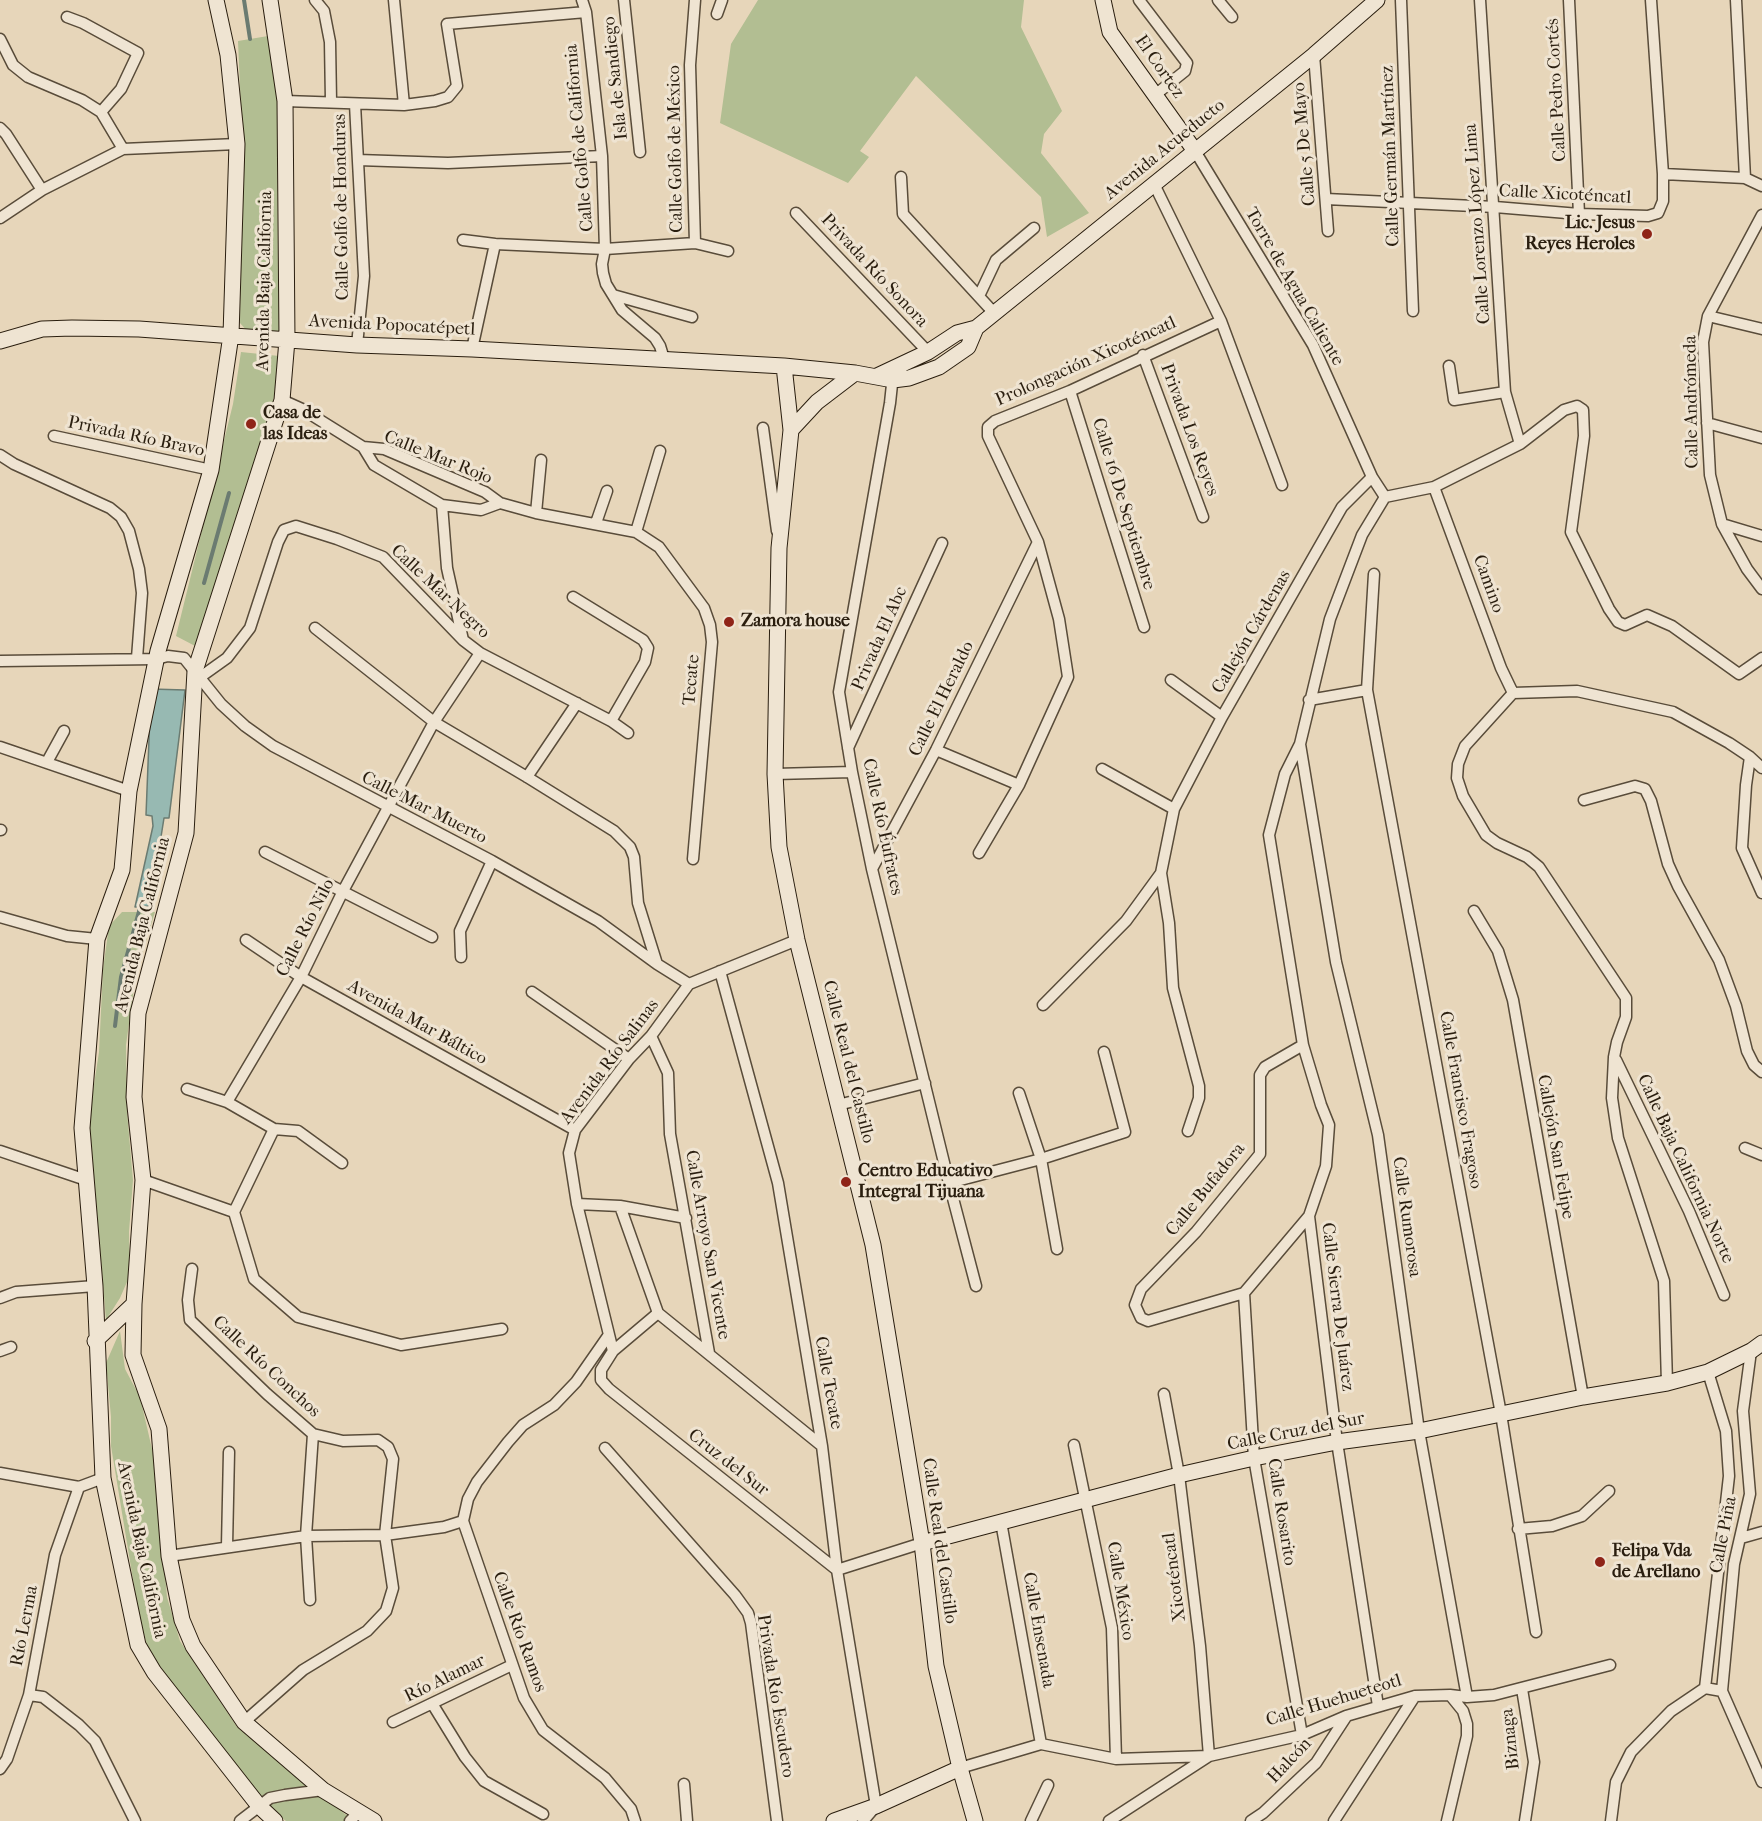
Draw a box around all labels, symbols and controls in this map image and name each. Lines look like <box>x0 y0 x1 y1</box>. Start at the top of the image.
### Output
street label: Isla de Sandiego <box>599 15 633 141</box>
street label: Calle Pedro Cortés <box>1542 18 1572 162</box>
street label: El Cortez <box>1130 31 1188 103</box>
street label: Calle Golfo de California <box>561 43 599 233</box>
street label: Calle Golfo de México <box>664 65 688 233</box>
street label: Calle Germán Martínez <box>1377 65 1405 247</box>
street label: Calle 5 De Mayo <box>1289 81 1321 207</box>
street label: Avenida Acueducto <box>1101 95 1229 205</box>
street label: Calle Golfo de Honduras <box>330 113 354 301</box>
street label: Calle Lorenzo López Lima <box>1460 123 1496 325</box>
street label: Calle Xicoténcatl <box>1498 181 1632 209</box>
street label: Avenida Baja California <box>253 191 277 371</box>
street label: Torre de Agua Caliente <box>1240 204 1348 370</box>
street label: Privada Río Sonora <box>816 210 932 332</box>
place label: Lic. Jesus Reyes Heroles <box>1525 213 1635 256</box>
marker: Lic. Jesus Reyes Heroles <box>1640 227 1654 241</box>
street label: Avenida Popocatépetl <box>308 311 476 341</box>
street label: Prolongación Xicoténcatl <box>992 312 1180 412</box>
street label: Calle Andrómeda <box>1680 335 1704 469</box>
street label: Privada Los Reyes <box>1155 361 1223 499</box>
place label: Casa de las Ideas <box>263 403 327 446</box>
street label: Privada Río Bravo <box>66 412 206 462</box>
street label: Calle 16 De Septiembre <box>1087 415 1159 593</box>
marker: Casa de las Ideas <box>244 417 258 431</box>
street label: Calle Mar Rojo <box>381 426 495 490</box>
street label: Calle Mar Negro <box>386 540 494 644</box>
street label: Camino <box>1468 552 1508 616</box>
street label: Callejón Cárdenas <box>1208 566 1296 698</box>
street label: Privada El Abc <box>847 584 913 694</box>
place label: Zamora house <box>741 611 850 633</box>
marker: Zamora house <box>722 615 736 629</box>
street label: Calle El Heraldo <box>905 638 979 760</box>
street label: Tecate <box>679 654 705 706</box>
street label: Calle Río Éufrates <box>857 757 907 897</box>
street label: Calle Mar Muerto <box>358 767 490 849</box>
street label: Avenida Baja California <box>111 835 175 1015</box>
street label: Calle Río Nilo <box>272 875 340 981</box>
street label: Avenida Mar Báltico <box>343 976 491 1070</box>
street label: Calle Real del Castillo <box>817 978 879 1146</box>
street label: Avenida Río Salinas <box>556 995 664 1129</box>
street label: Calle Francisco Fragoso <box>1434 1010 1486 1190</box>
street label: Calle Baja California Norte <box>1632 1071 1738 1267</box>
street label: Callejón San Felipe <box>1532 1073 1578 1221</box>
street label: Calle Bufadora <box>1162 1139 1250 1241</box>
street label: Calle Arroyo San Vicente <box>680 1149 734 1341</box>
street label: Calle Rumorosa <box>1387 1155 1425 1279</box>
place label: Centro Educativo Integral Tijuana <box>858 1161 993 1204</box>
marker: Centro Educativo Integral Tijuana <box>839 1175 853 1189</box>
street label: Calle Sierra De Juárez <box>1316 1221 1358 1393</box>
street label: Calle Río Conchos <box>208 1312 324 1422</box>
street label: Calle Tecate <box>809 1335 847 1431</box>
street label: Calle Cruz del Sur <box>1226 1408 1366 1456</box>
street label: Cruz del Sur <box>683 1425 773 1501</box>
street label: Calle Real del Castillo <box>917 1457 961 1625</box>
street label: Calle Rosarito <box>1262 1457 1300 1567</box>
street label: Avenida Baja California <box>112 1460 170 1640</box>
street label: Calle Piña <box>1706 1495 1742 1575</box>
street label: Xicoténcatl <box>1159 1531 1191 1623</box>
street label: Calle México <box>1102 1540 1138 1642</box>
place label: Felipa Vda de Arellano <box>1612 1541 1700 1584</box>
marker: Felipa Vda de Arellano <box>1593 1555 1607 1569</box>
street label: Calle Río Ramos <box>487 1569 551 1695</box>
street label: Calle Ensenada <box>1017 1571 1059 1689</box>
street label: Río Lerma <box>7 1584 43 1668</box>
street label: Privada Río Escudero <box>751 1613 799 1779</box>
street label: Río Alamar <box>401 1650 489 1708</box>
street label: Calle Huehueteotl <box>1264 1670 1404 1732</box>
street label: Biznaga <box>1497 1707 1525 1771</box>
street label: Halcón <box>1263 1734 1317 1788</box>

